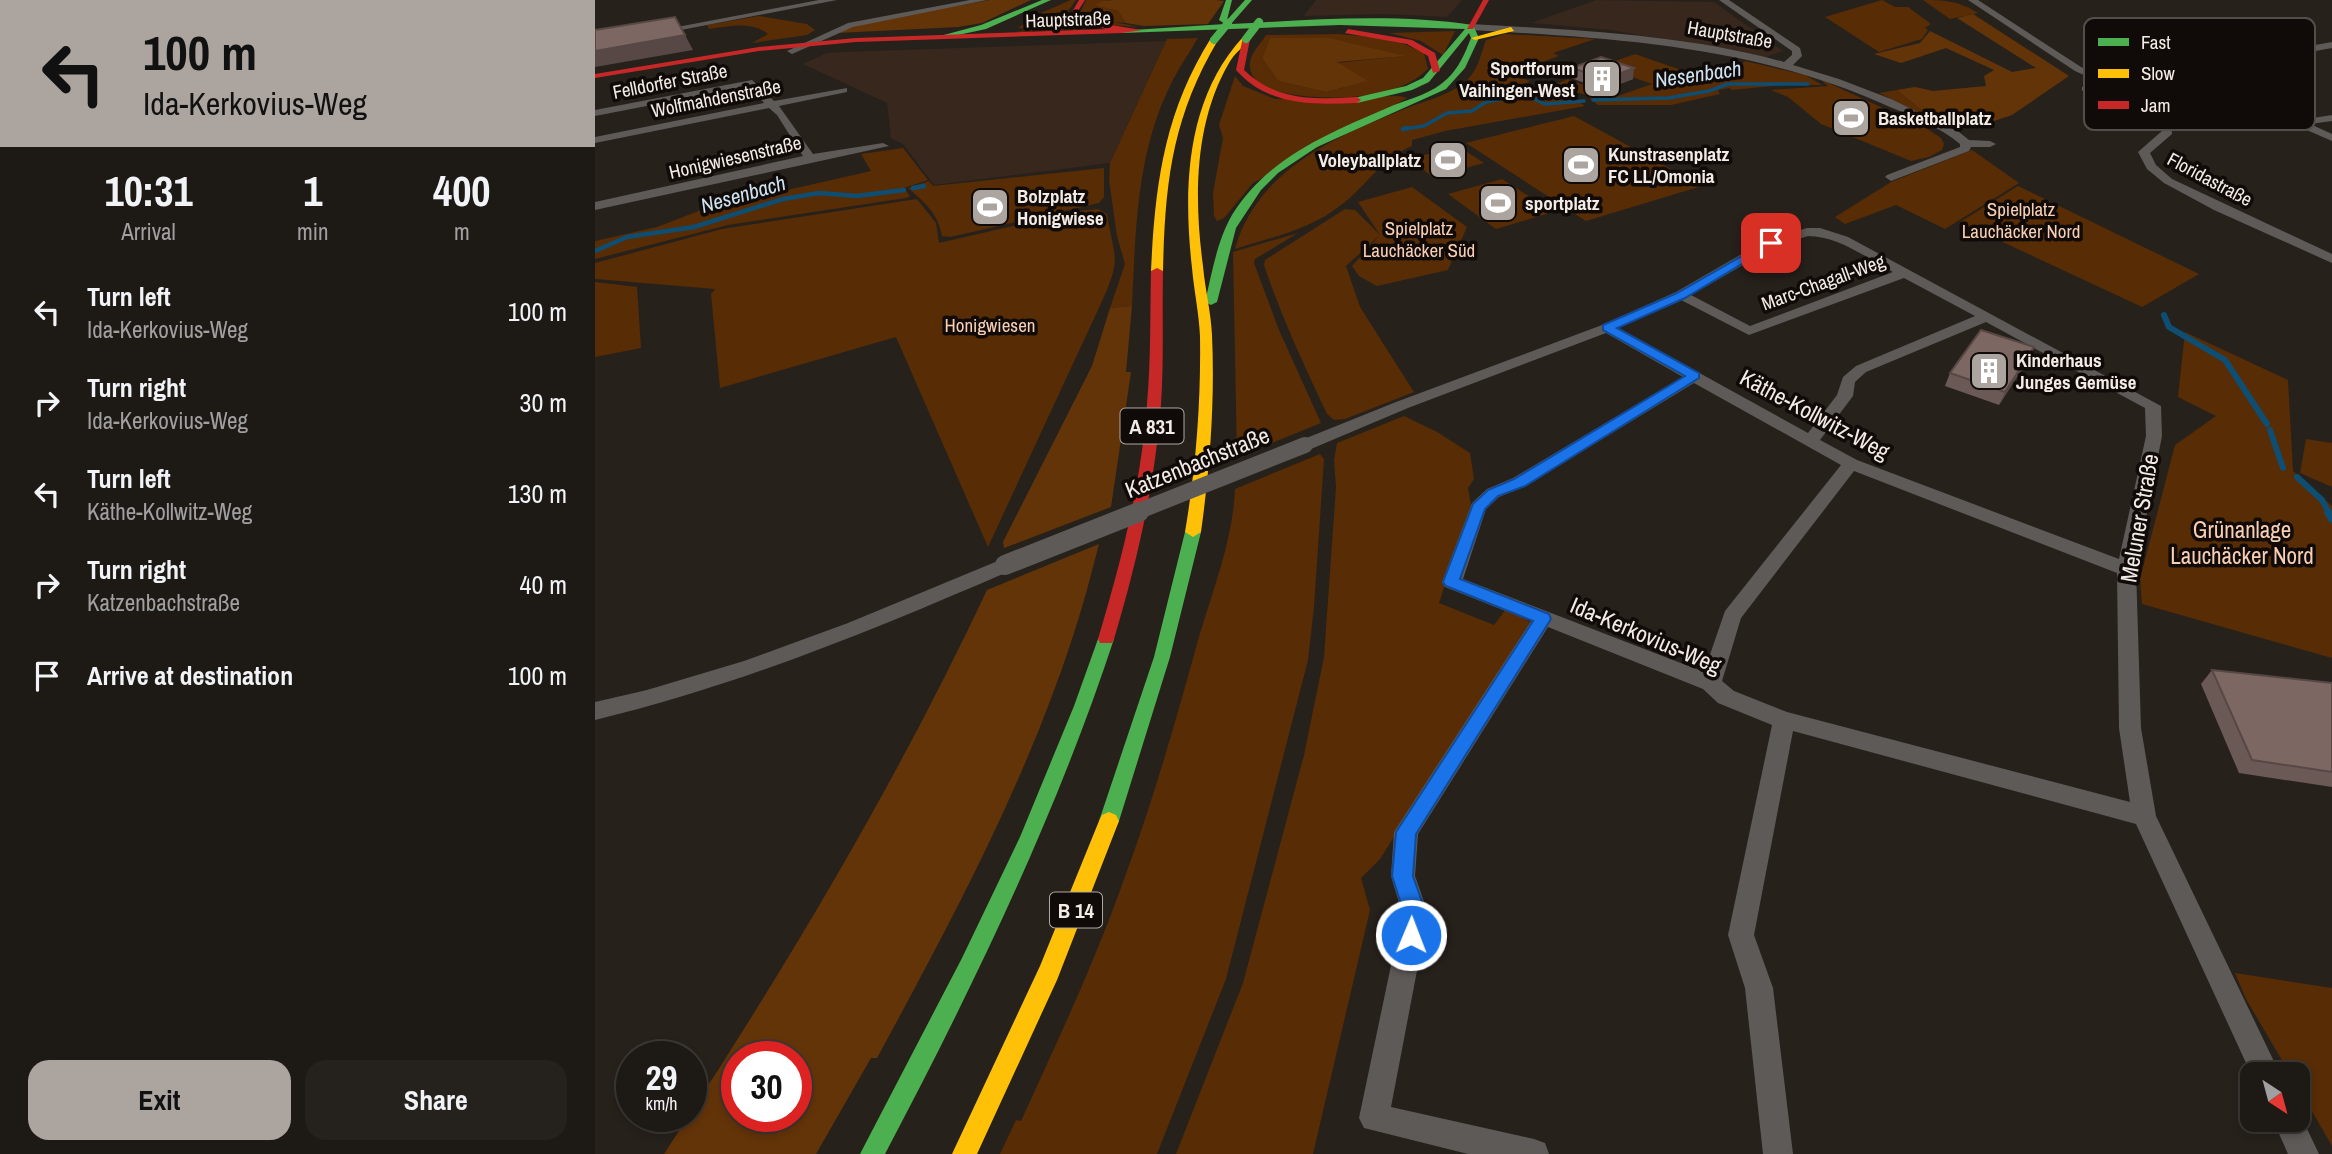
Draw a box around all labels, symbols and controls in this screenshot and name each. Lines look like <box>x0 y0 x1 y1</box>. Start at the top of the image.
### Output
street label: Hauptstraße <box>1025 5 1111 33</box>
street label: Hauptstraße <box>1686 14 1774 54</box>
legend <box>2084 18 2315 130</box>
text: 100 m <box>143 19 257 85</box>
icon: left <box>28 28 119 119</box>
text: Fast <box>2141 29 2171 55</box>
water label: Nesenbach <box>1653 54 1743 94</box>
place label: Sportforum Vaihingen-West <box>1459 55 1575 103</box>
street label: Felldorfer Straße <box>611 57 729 105</box>
building icon: Sportforum Vaihingen-West <box>1581 58 1623 100</box>
text: Slow <box>2141 60 2176 86</box>
street label: Wolfmahdenstraße <box>649 73 783 123</box>
text: Ida-Kerkovius-Weg <box>143 82 367 125</box>
text: Jam <box>2141 92 2170 118</box>
sports icon: Basketballplatz <box>1830 97 1872 139</box>
place label: Basketballplatz <box>1878 105 1992 131</box>
street label: Honigwiesenstraße <box>666 129 804 185</box>
sports icon: Voleyballplatz <box>1427 139 1469 181</box>
place label: Kunstrasenplatz FC LL/Omonia <box>1608 141 1729 189</box>
sports icon: Kunstrasenplatz FC LL/Omonia <box>1560 144 1602 186</box>
street label: Floridastraße <box>2163 146 2257 212</box>
place label: Voleyballplatz <box>1318 147 1421 173</box>
text: 10:31 <box>105 163 193 219</box>
text: 1 <box>303 163 322 219</box>
text: 400 <box>433 163 491 219</box>
water label: Nesenbach <box>697 168 789 220</box>
sports icon: sportplatz <box>1477 182 1519 224</box>
place label: Bolzplatz Honigwiese <box>1017 183 1104 231</box>
sports icon: Bolzplatz Honigwiese <box>969 186 1011 228</box>
place label: sportplatz <box>1525 190 1600 216</box>
park label: Spielplatz Lauchäcker Nord <box>1962 196 2080 244</box>
pin <box>1741 213 1801 273</box>
park label: Spielplatz Lauchäcker Süd <box>1363 215 1475 263</box>
text: Arrival <box>121 216 176 247</box>
text: min <box>297 216 329 247</box>
text: m <box>454 216 470 247</box>
icon: arrive <box>1752 224 1790 262</box>
street label: Marc-Chagall-Weg <box>1758 248 1889 316</box>
text: Turn left <box>87 279 171 314</box>
icon: left <box>28 293 66 331</box>
text: 100 m <box>508 294 567 329</box>
park label: Honigwiesen <box>945 312 1035 338</box>
text: Ida-Kerkovius-Weg <box>87 314 248 345</box>
place label: Kinderhaus Junges Gemüse <box>2016 347 2137 395</box>
building icon: Kinderhaus Junges Gemüse <box>1968 350 2010 392</box>
street label: Käthe-Kollwitz-Weg <box>1735 362 1896 467</box>
text: Turn right <box>87 370 186 405</box>
icon: right <box>28 384 66 422</box>
text: 30 m <box>520 385 567 420</box>
text: Ida-Kerkovius-Weg <box>87 405 248 436</box>
road number: A 831 <box>1121 408 1183 444</box>
street label: Katzenbachstraße <box>1120 419 1274 505</box>
street label: Meluner Straße <box>2112 451 2166 585</box>
text: Turn left <box>87 461 171 496</box>
icon: left <box>28 475 66 513</box>
text: 130 m <box>508 476 567 511</box>
text: Käthe-Kollwitz-Weg <box>87 496 252 527</box>
park label: Grünanlage Lauchäcker Nord <box>2170 514 2314 571</box>
text: Turn right <box>87 552 186 587</box>
icon: right <box>28 566 66 604</box>
text: 40 m <box>520 567 567 602</box>
text: Katzenbachstraße <box>87 587 240 618</box>
street label: Ida-Kerkovius-Weg <box>1566 589 1727 681</box>
icon: arrive <box>28 657 66 695</box>
text: Arrive at destination <box>87 658 293 693</box>
text: 100 m <box>508 658 567 693</box>
road number: B 14 <box>1050 892 1102 928</box>
position arrow <box>1374 898 1448 972</box>
speed limit sign: 30 <box>721 1041 812 1132</box>
text: 29 <box>646 1054 677 1101</box>
button: Exit <box>28 1060 291 1140</box>
button: Share <box>305 1060 567 1140</box>
north arrow <box>2240 1062 2310 1132</box>
map controls <box>2240 1062 2310 1132</box>
text: km/h <box>646 1091 678 1116</box>

